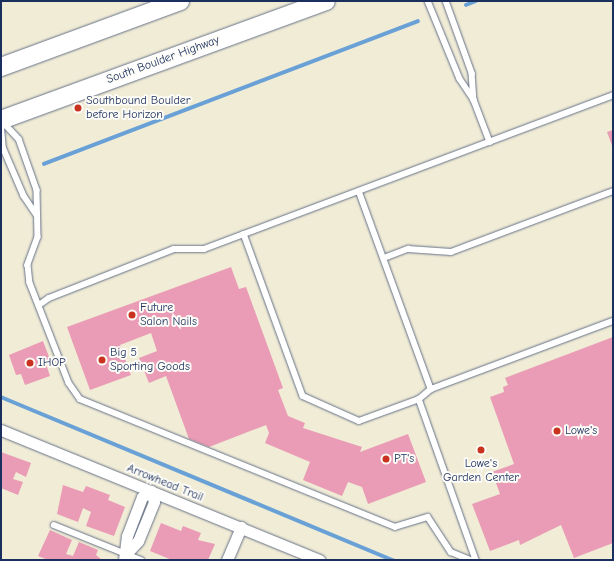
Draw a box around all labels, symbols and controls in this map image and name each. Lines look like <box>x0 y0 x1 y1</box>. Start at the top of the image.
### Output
street label: South Boulder Highway <box>104 33 222 87</box>
place label: Southbound Boulder before Horizon <box>86 94 191 122</box>
marker: Southbound Boulder before Horizon <box>73 103 83 113</box>
place label: Future Salon Nails <box>140 301 197 329</box>
marker: Future Salon Nails <box>127 310 137 320</box>
place label: Big 5 Sporting Goods <box>110 346 190 374</box>
marker: Big 5 Sporting Goods <box>97 355 107 365</box>
place label: IHOP <box>38 356 66 370</box>
marker: IHOP <box>25 358 35 368</box>
place label: Lowe's <box>565 424 597 438</box>
marker: Lowe's <box>552 426 562 436</box>
marker: Lowe's Garden Center <box>476 445 486 455</box>
place label: PT's <box>394 452 414 466</box>
marker: PT's <box>381 454 391 464</box>
place label: Lowe's Garden Center <box>443 457 519 485</box>
street label: Arrowhead Trail <box>125 461 205 505</box>

